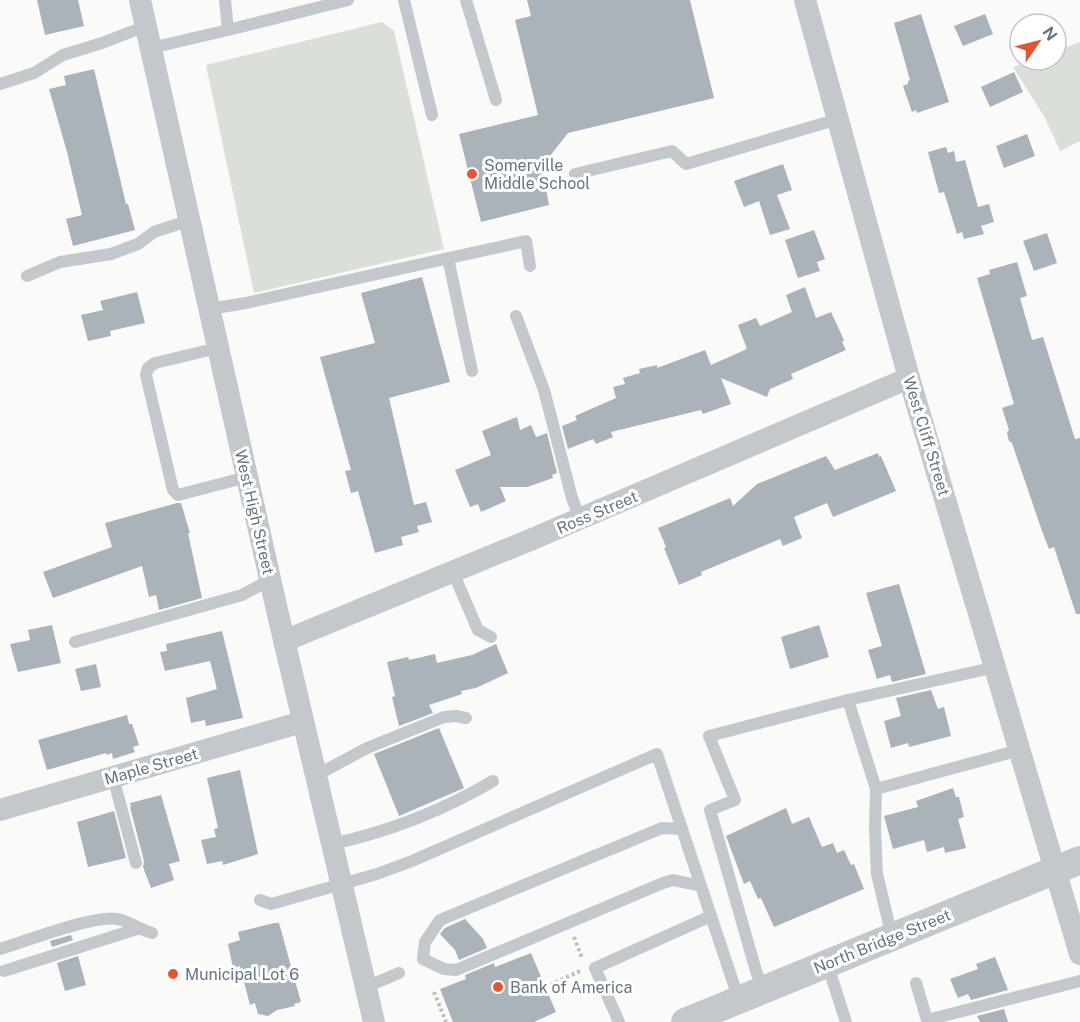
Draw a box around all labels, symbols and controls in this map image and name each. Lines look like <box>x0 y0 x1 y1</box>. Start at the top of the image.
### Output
north arrow <box>1008 12 1068 72</box>
text: N <box>1039 23 1061 44</box>
place label: Somerville Middle School <box>484 156 590 193</box>
marker: Somerville Middle School <box>465 167 479 181</box>
street label: West Cliff Street <box>899 374 954 498</box>
street label: West High Street <box>231 448 278 576</box>
street label: Ross Street <box>554 487 641 538</box>
street label: Maple Street <box>102 744 200 789</box>
street label: North Bridge Street <box>811 905 953 978</box>
place label: Municipal Lot 6 <box>185 965 299 984</box>
marker: Municipal Lot 6 <box>166 967 180 981</box>
place label: Bank of America <box>510 978 632 997</box>
marker: Bank of America <box>491 980 505 994</box>

